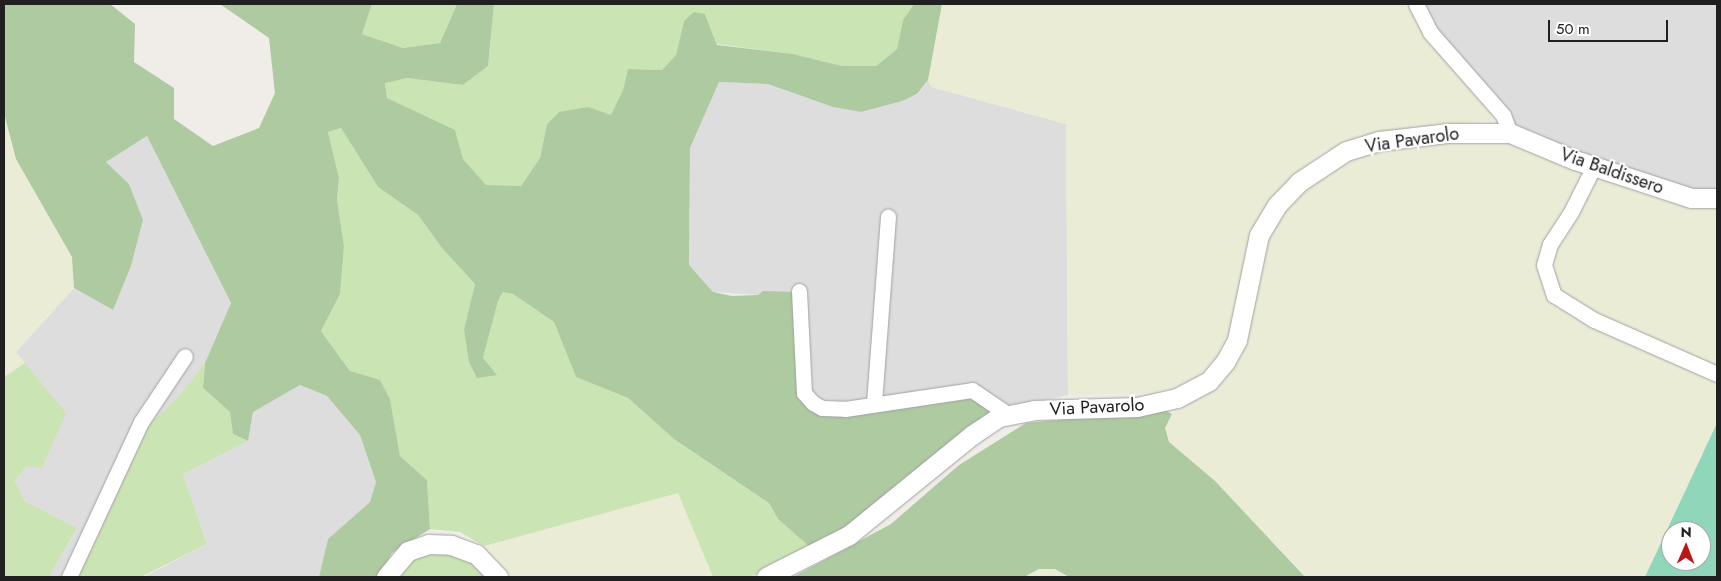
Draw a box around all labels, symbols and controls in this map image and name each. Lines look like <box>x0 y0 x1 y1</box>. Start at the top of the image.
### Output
scale bar <box>1551 10 1671 42</box>
text: 50 m <box>1556 18 1590 40</box>
street label: Via Pavarolo <box>1364 123 1460 157</box>
street label: Via Baldissero <box>1557 143 1667 199</box>
street label: Via Pavarolo <box>1049 394 1145 420</box>
north arrow <box>1661 521 1711 571</box>
text: N <box>1681 522 1692 542</box>

